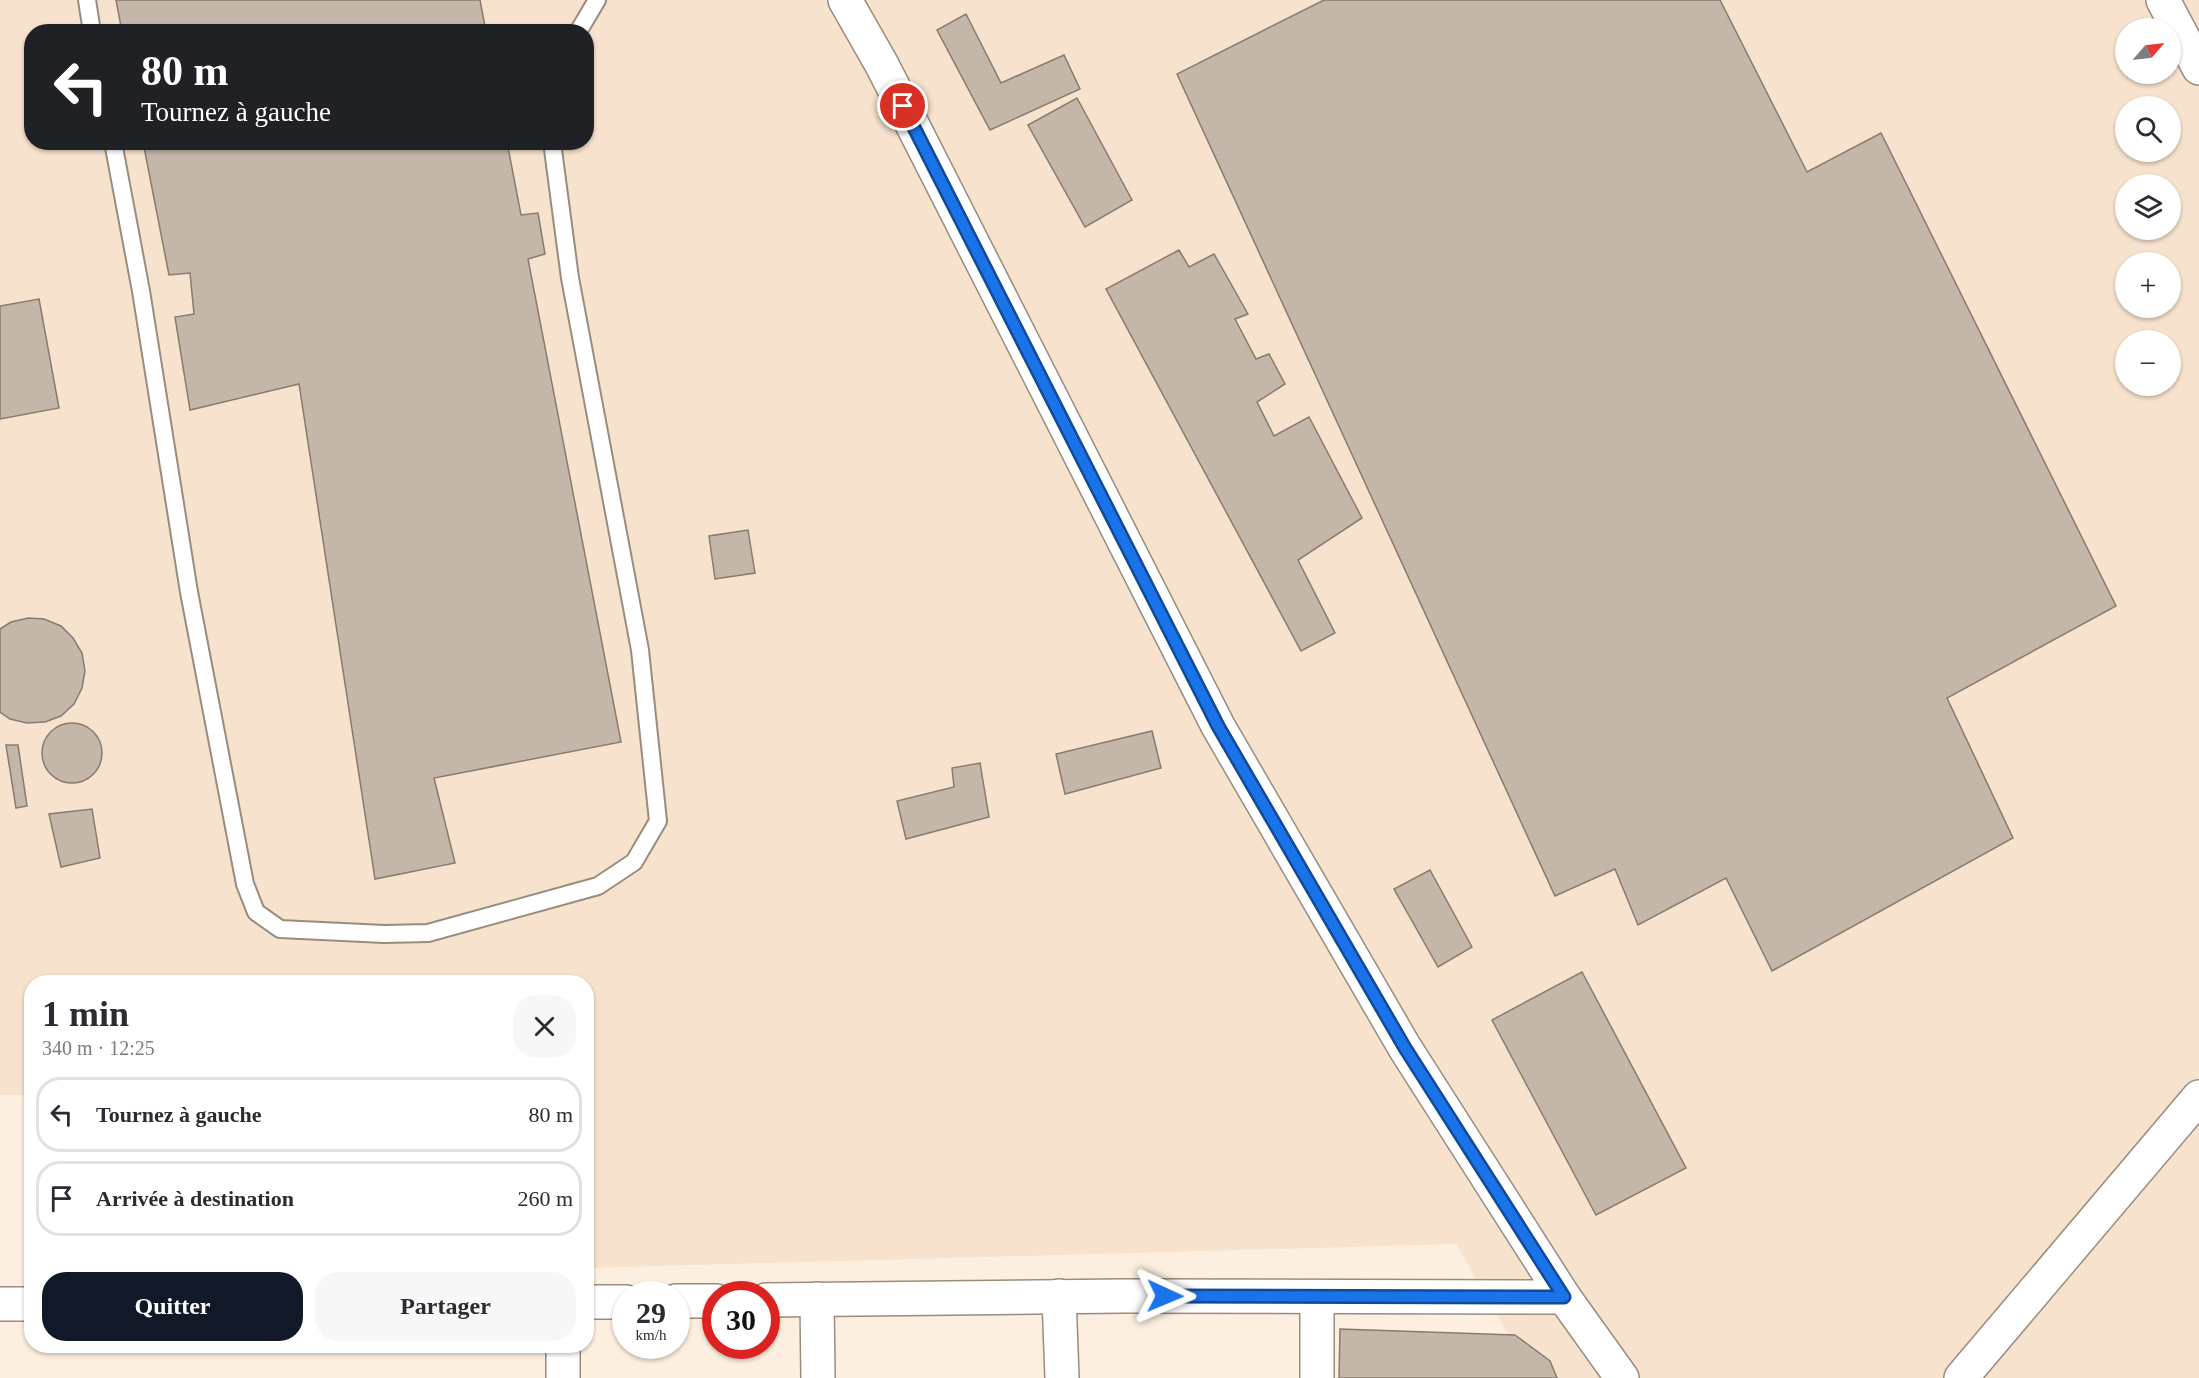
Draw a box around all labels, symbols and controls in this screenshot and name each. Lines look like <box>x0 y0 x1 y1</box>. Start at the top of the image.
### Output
north arrow <box>2115 18 2181 84</box>
map controls <box>2115 18 2181 396</box>
icon: left <box>42 48 120 126</box>
text: 80 m <box>141 48 229 94</box>
pin <box>877 80 928 131</box>
icon: arrive <box>886 89 919 122</box>
button: search <box>2115 96 2181 162</box>
text: Tournez à gauche <box>141 97 331 127</box>
button: layers <box>2115 174 2181 240</box>
button: + <box>2115 252 2181 318</box>
button: − <box>2115 330 2181 396</box>
text: 1 min <box>42 994 129 1034</box>
button: close <box>513 995 576 1058</box>
text: 340 m · 12:25 <box>42 1037 155 1059</box>
icon: left <box>45 1098 78 1131</box>
text: Tournez à gauche <box>96 1102 261 1127</box>
text: 80 m <box>528 1102 573 1127</box>
icon: arrive <box>45 1182 78 1215</box>
text: Arrivée à destination <box>96 1186 294 1211</box>
text: 260 m <box>517 1186 573 1211</box>
position arrow <box>1133 1264 1197 1328</box>
button: Quitter <box>42 1272 303 1341</box>
button: Partager <box>315 1272 576 1341</box>
speed limit sign: 30 <box>702 1281 780 1359</box>
text: 29 <box>636 1296 666 1329</box>
text: km/h <box>636 1327 666 1343</box>

